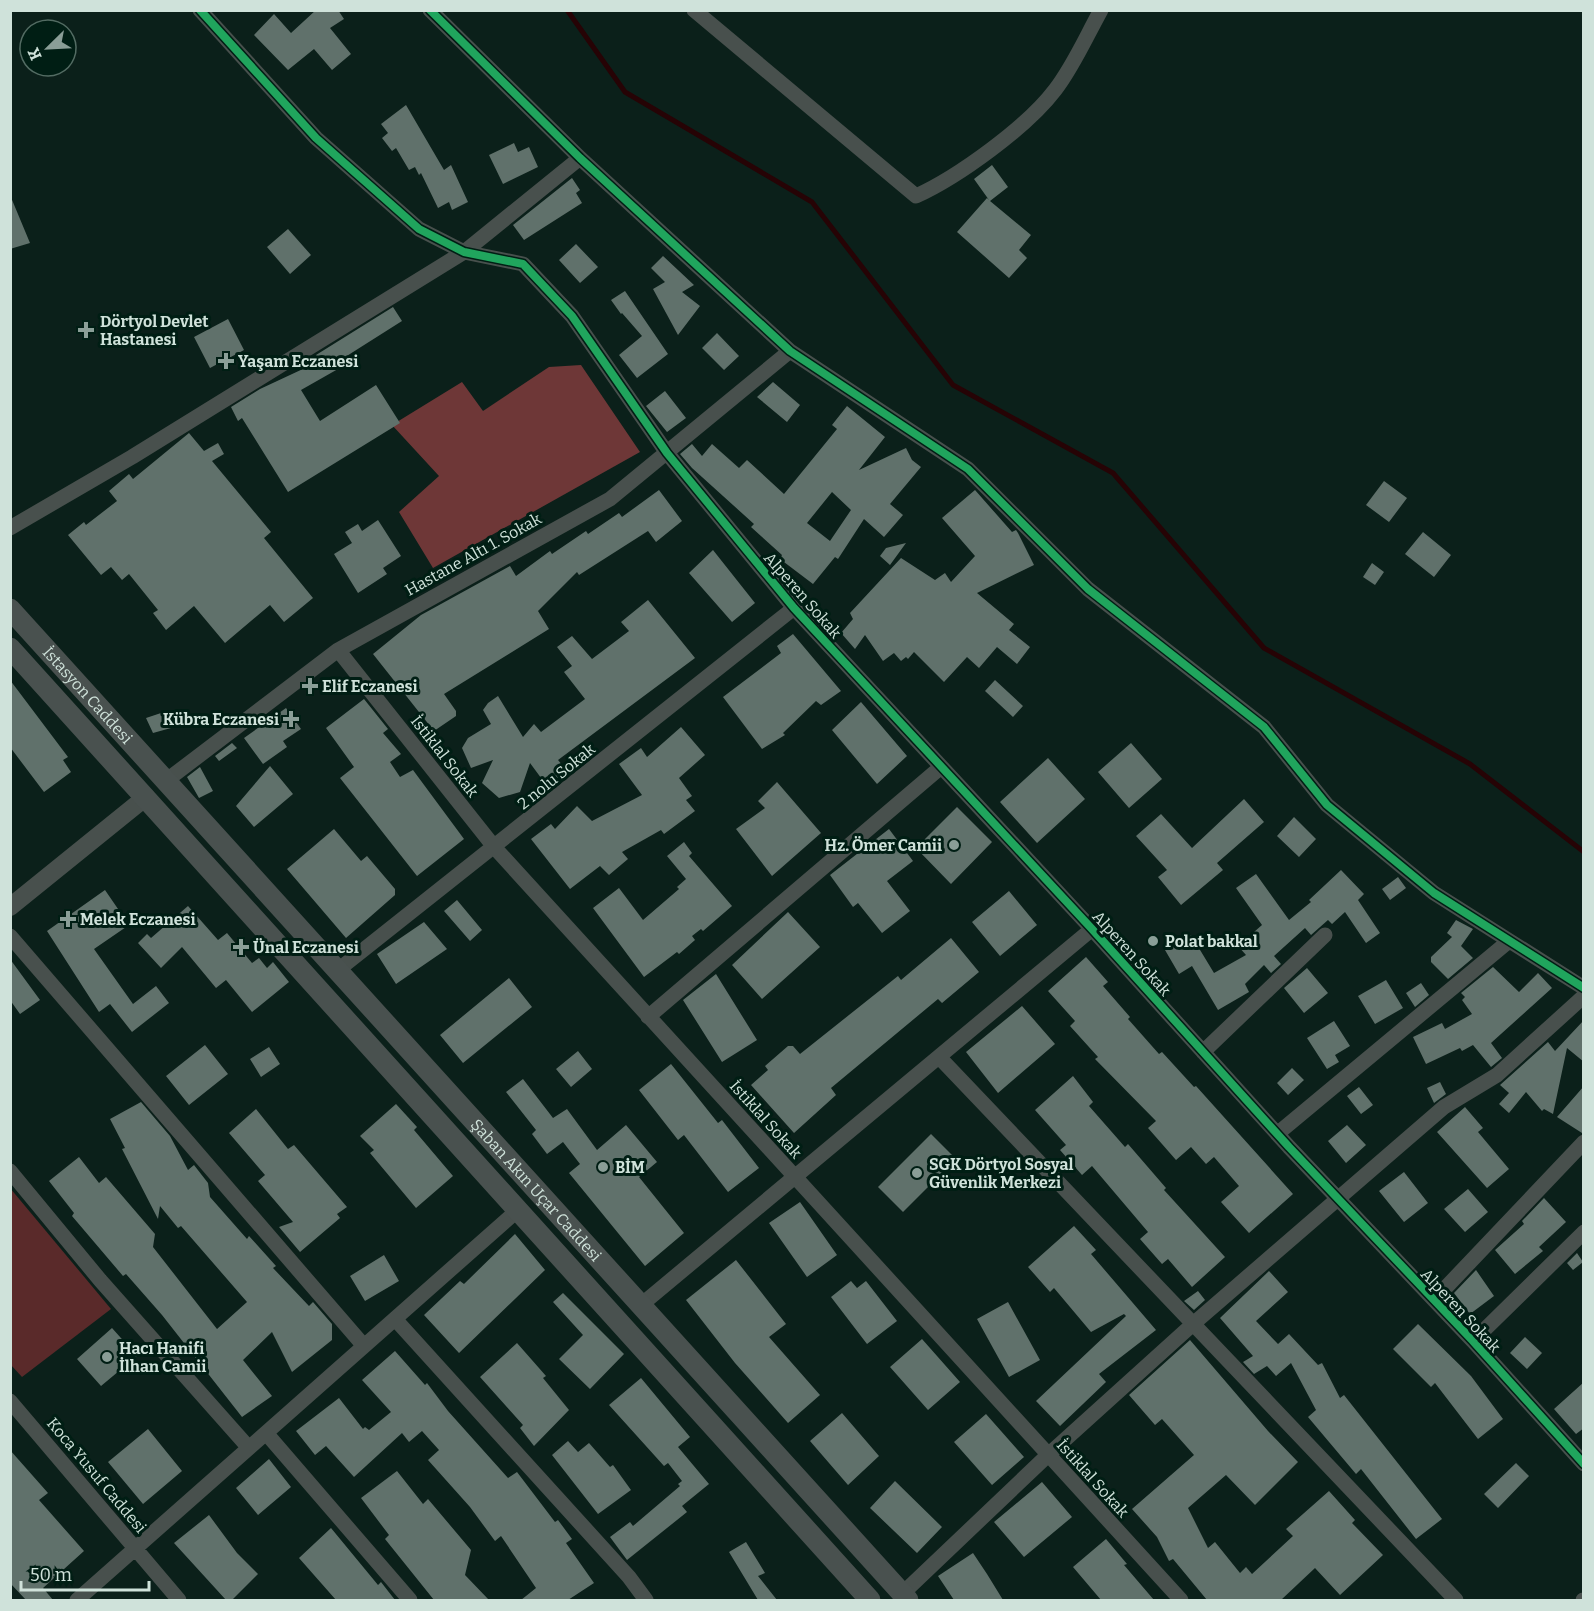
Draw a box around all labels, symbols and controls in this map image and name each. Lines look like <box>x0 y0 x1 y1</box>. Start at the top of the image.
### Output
north arrow <box>18 18 78 78</box>
text: K <box>24 44 46 63</box>
place label: Dörtyol Devlet Hastanesi <box>100 312 209 349</box>
marker: Dörtyol Devlet Hastanesi <box>77 321 95 339</box>
place label: Yaşam Eczanesi <box>238 352 358 371</box>
marker: Yaşam Eczanesi <box>219 354 233 368</box>
street label: Hastane Altı 1. Sokak <box>402 509 545 600</box>
street label: Alperen Sokak <box>760 548 845 642</box>
street label: İstasyon Caddesi <box>39 643 136 748</box>
place label: Elif Eczanesi <box>322 677 418 696</box>
marker: Elif Eczanesi <box>303 679 317 693</box>
place label: Kübra Eczanesi <box>163 710 279 729</box>
marker: Kübra Eczanesi <box>284 712 298 726</box>
street label: İstiklal Sokak <box>407 712 482 801</box>
street label: 2 nolu Sokak <box>514 739 599 813</box>
place label: Hz. Ömer Camii <box>825 836 942 855</box>
marker: Hz. Ömer Camii <box>947 838 961 852</box>
street label: Alperen Sokak <box>1088 907 1175 1000</box>
place label: Melek Eczanesi <box>80 910 196 929</box>
marker: Melek Eczanesi <box>61 912 75 926</box>
place label: Polat bakkal <box>1165 932 1258 951</box>
marker: Polat bakkal <box>1146 934 1160 948</box>
place label: Ünal Eczanesi <box>253 938 359 957</box>
marker: Ünal Eczanesi <box>234 940 248 954</box>
street label: İstiklal Sokak <box>726 1076 806 1162</box>
street label: Şaban Akın Uçar Caddesi <box>467 1115 605 1265</box>
place label: SGK Dörtyol Sosyal Güvenlik Merkezi <box>929 1155 1073 1192</box>
place label: BİM <box>615 1158 645 1177</box>
marker: BİM <box>596 1160 610 1174</box>
marker: SGK Dörtyol Sosyal Güvenlik Merkezi <box>910 1166 924 1180</box>
street label: Alperen Sokak <box>1417 1264 1504 1356</box>
place label: Hacı Hanifi İlhan Camii <box>119 1339 206 1376</box>
marker: Hacı Hanifi İlhan Camii <box>100 1350 114 1364</box>
street label: Koca Yusuf Caddesi <box>43 1414 150 1537</box>
street label: İstiklal Sokak <box>1053 1435 1133 1521</box>
scale bar <box>21 1554 148 1592</box>
text: 50 m <box>30 1564 72 1586</box>

